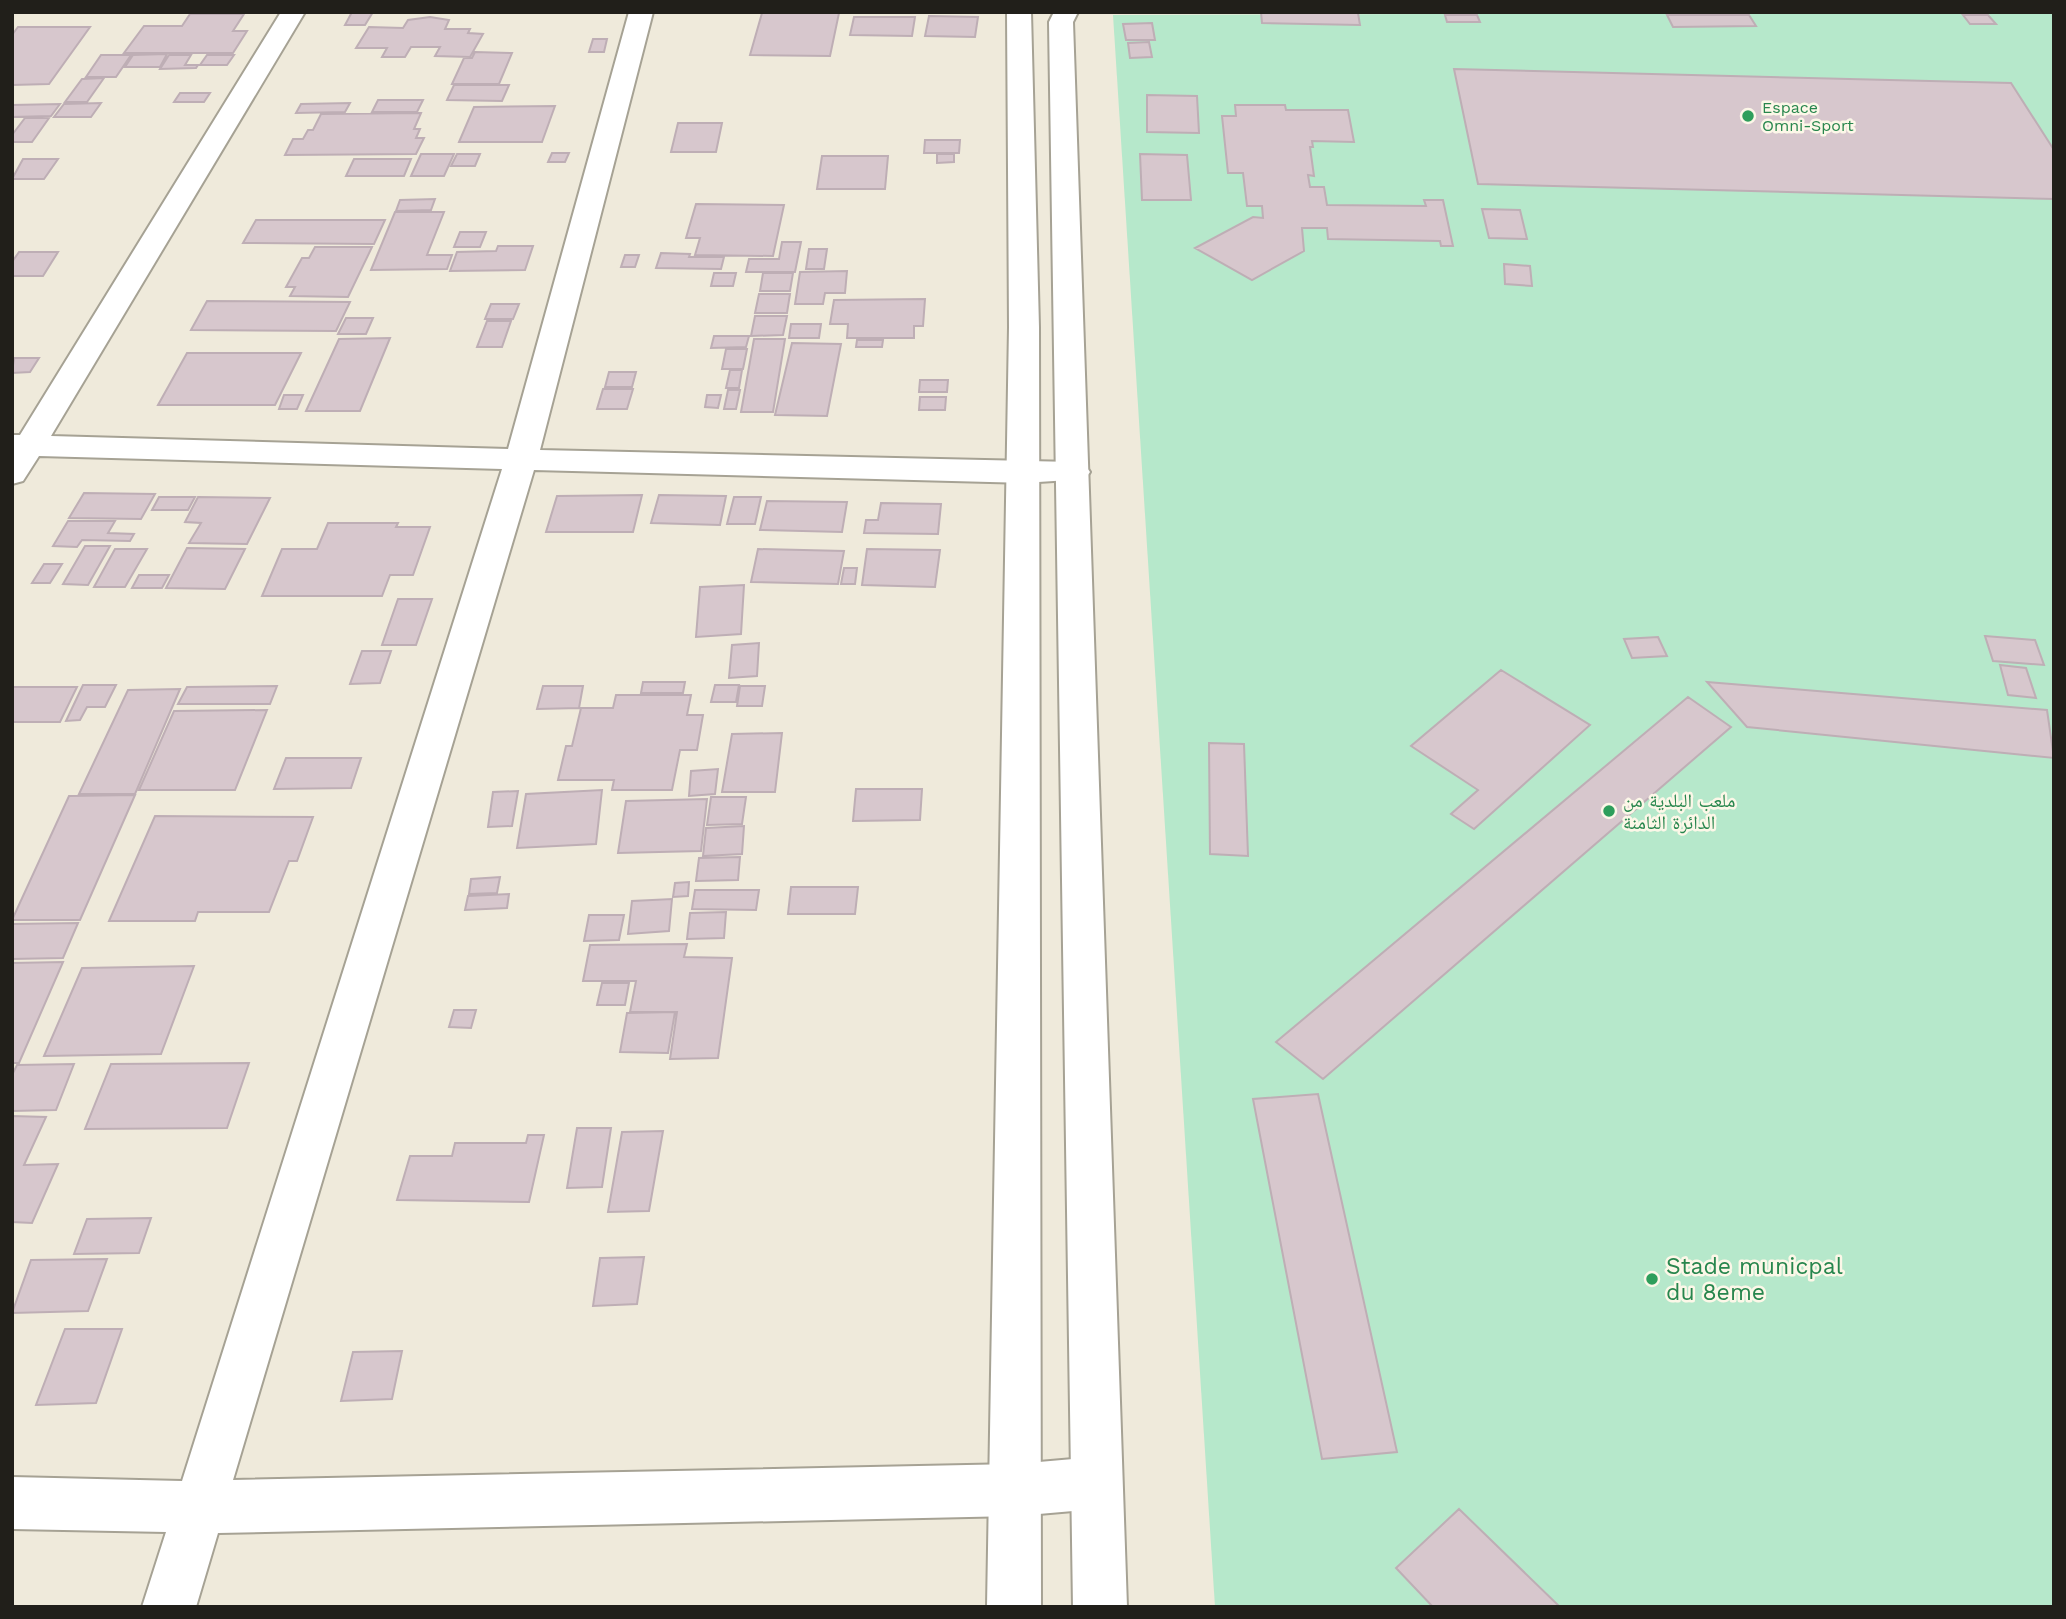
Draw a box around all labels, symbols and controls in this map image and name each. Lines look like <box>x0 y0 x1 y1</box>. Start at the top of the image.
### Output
place label: Espace Omni-Sport <box>1762 98 1854 135</box>
marker: Espace Omni-Sport <box>1740 108 1756 124</box>
place label: ملعب البلدية من الدائرة الثامنة <box>1623 789 1735 834</box>
marker: ملعب البلدية من الدائرة الثامنة <box>1601 803 1617 819</box>
place label: Stade municpal du 8eme <box>1666 1253 1843 1306</box>
marker: Stade municpal du 8eme <box>1644 1271 1660 1287</box>

